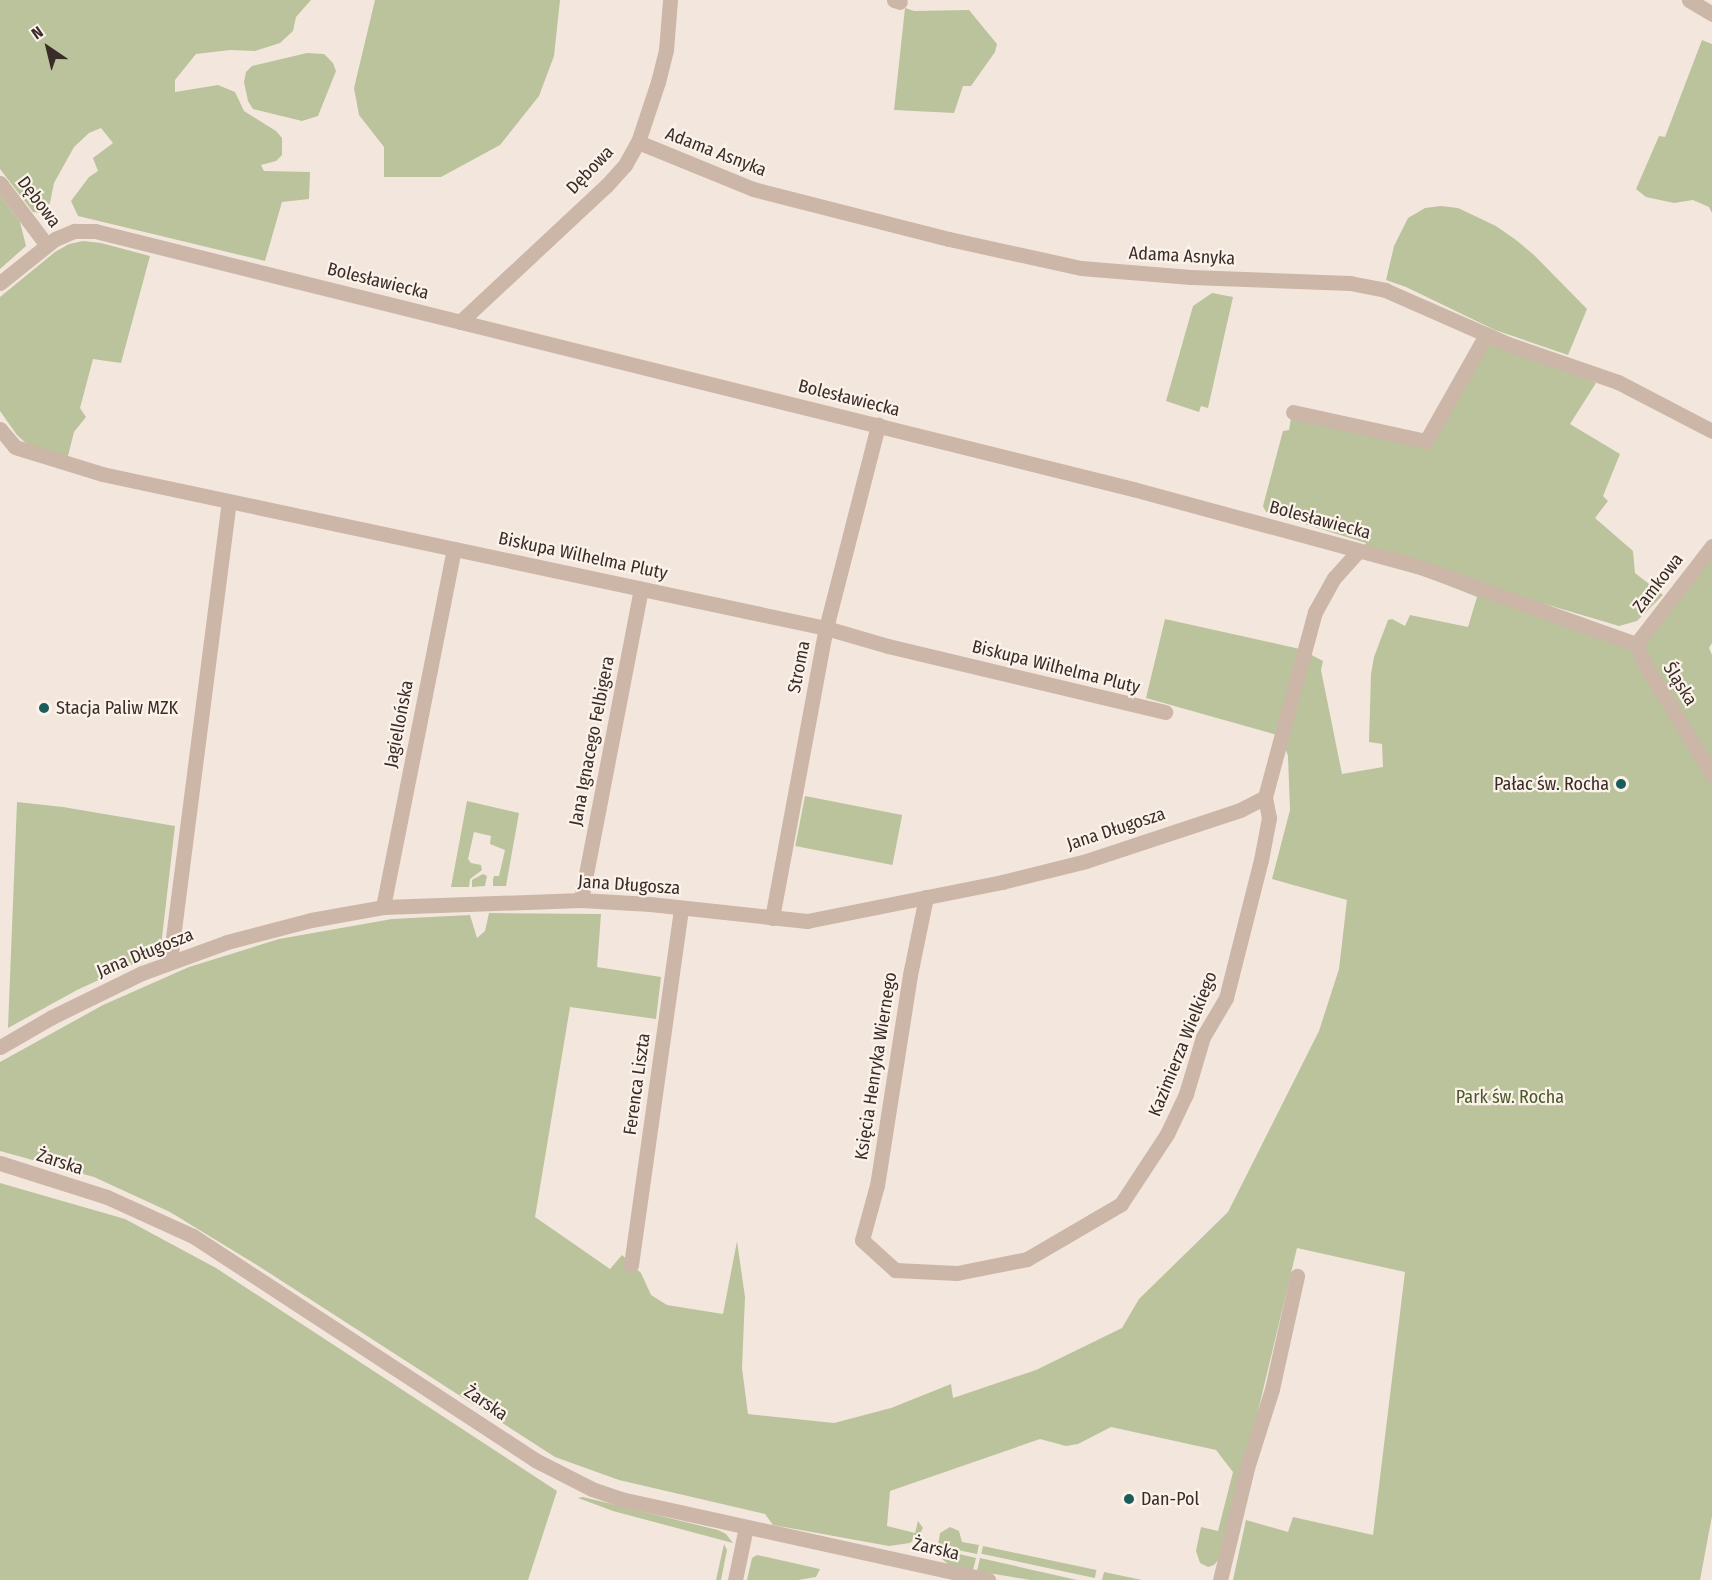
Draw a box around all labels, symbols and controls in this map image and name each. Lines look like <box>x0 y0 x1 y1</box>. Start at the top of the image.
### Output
north arrow <box>18 18 78 78</box>
text: N <box>28 22 47 43</box>
street label: Adama Asnyka <box>663 123 769 181</box>
street label: Dębowa <box>562 141 618 199</box>
street label: Dębowa <box>13 172 65 232</box>
street label: Adama Asnyka <box>1128 242 1236 270</box>
street label: Bolesławiecka <box>325 258 431 304</box>
street label: Bolesławiecka <box>796 375 902 421</box>
street label: Bolesławiecka <box>1267 496 1373 544</box>
street label: Biskupa Wilhelma Pluty <box>497 528 669 584</box>
street label: Zamkowa <box>1628 549 1688 617</box>
street label: Biskupa Wilhelma Pluty <box>970 636 1142 698</box>
street label: Stroma <box>783 639 815 695</box>
street label: Jana Ignacego Felbigera <box>565 654 619 828</box>
street label: Śląska <box>1658 658 1702 710</box>
street label: Jagiellońska <box>380 679 418 769</box>
place label: Stacja Paliw MZK <box>56 697 178 719</box>
marker: Stacja Paliw MZK <box>37 701 51 715</box>
place label: Pałac św. Rocha <box>1494 773 1609 795</box>
marker: Pałac św. Rocha <box>1614 777 1628 791</box>
street label: Jana Długosza <box>1064 803 1168 855</box>
street label: Jana Długosza <box>577 871 681 899</box>
street label: Jana Długosza <box>93 924 197 982</box>
street label: Kazimierza Wielkiego <box>1144 968 1222 1120</box>
street label: Księcia Henryka Wiernego <box>850 971 902 1161</box>
street label: Ferenca Liszta <box>619 1032 655 1136</box>
park label: Park św. Rocha <box>1456 1086 1564 1108</box>
street label: Żarska <box>34 1144 86 1180</box>
street label: Żarska <box>460 1381 512 1425</box>
place label: Dan-Pol <box>1141 1488 1199 1510</box>
marker: Dan-Pol <box>1122 1492 1136 1506</box>
street label: Żarska <box>910 1533 962 1565</box>

